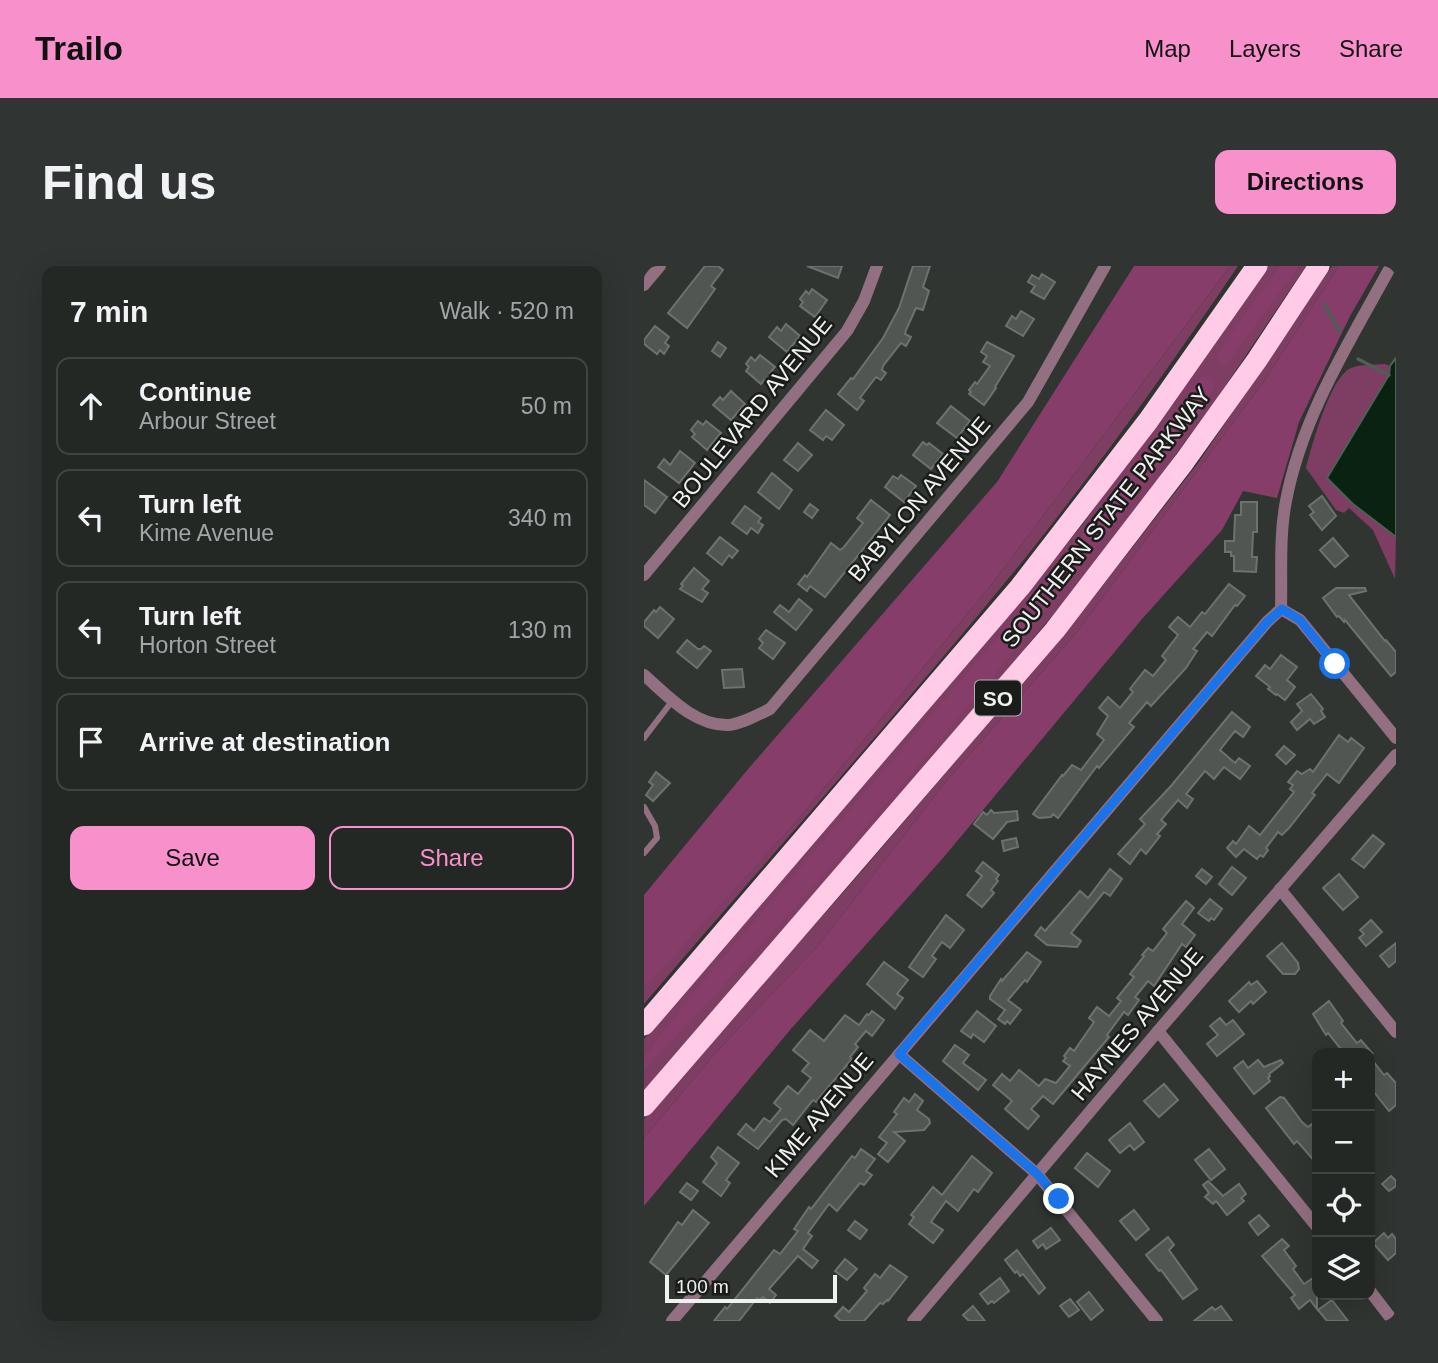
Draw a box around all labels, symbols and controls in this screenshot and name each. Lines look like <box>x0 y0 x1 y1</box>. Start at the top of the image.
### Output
text: Trailo <box>35 30 123 67</box>
text: Map <box>1144 35 1191 62</box>
text: Layers <box>1229 35 1301 62</box>
text: Share <box>1339 35 1403 62</box>
button: Directions <box>1215 150 1396 214</box>
text: Find us <box>42 155 216 209</box>
text: 7 min <box>70 295 148 328</box>
text: Walk · 520 m <box>439 298 574 324</box>
street label: BOULEVARD AVENUE <box>667 311 837 513</box>
text: Continue <box>139 377 252 407</box>
street label: SOUTHERN STATE PARKWAY <box>996 382 1216 652</box>
icon: ahead <box>72 387 110 425</box>
text: 50 m <box>521 393 572 419</box>
text: Arbour Street <box>139 408 276 434</box>
street label: BABYLON AVENUE <box>843 411 995 587</box>
text: Turn left <box>139 489 241 519</box>
icon: left <box>72 499 110 537</box>
text: 340 m <box>508 505 572 531</box>
text: Kime Avenue <box>139 520 274 546</box>
text: Turn left <box>139 601 241 631</box>
icon: left <box>72 611 110 649</box>
text: 130 m <box>508 617 572 643</box>
text: Horton Street <box>139 632 276 658</box>
route start <box>1319 648 1350 679</box>
road number: SO <box>975 680 1021 716</box>
icon: arrive <box>72 723 110 761</box>
text: Arrive at destination <box>139 727 390 757</box>
button: Save <box>70 826 315 890</box>
button: Share <box>329 826 574 890</box>
street label: HAYNES AVENUE <box>1066 943 1208 1105</box>
street label: KIME AVENUE <box>759 1048 879 1182</box>
map controls <box>1312 1048 1375 1300</box>
button: + <box>1312 1048 1375 1111</box>
button: − <box>1312 1111 1375 1174</box>
button: locate <box>1312 1174 1375 1237</box>
route end <box>1043 1183 1074 1214</box>
button: layers <box>1312 1237 1375 1300</box>
scale bar <box>665 1272 836 1304</box>
text: 100 m <box>676 1276 729 1297</box>

